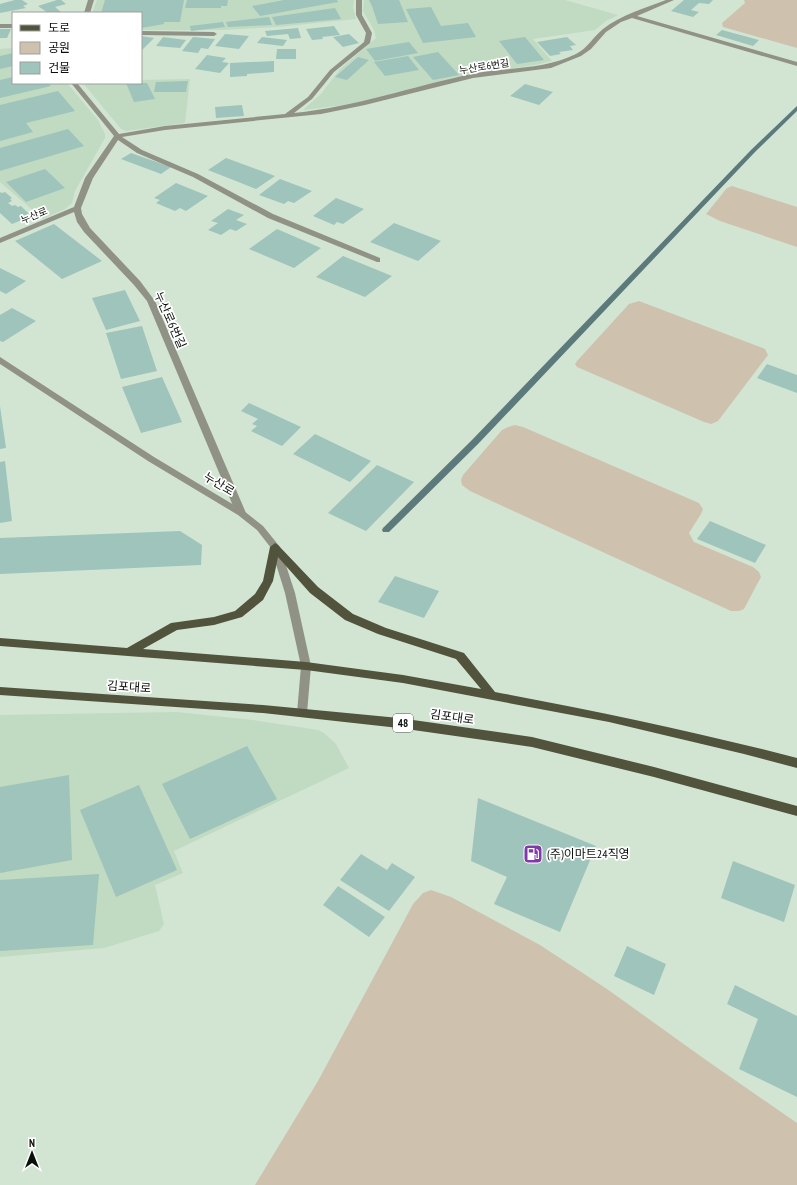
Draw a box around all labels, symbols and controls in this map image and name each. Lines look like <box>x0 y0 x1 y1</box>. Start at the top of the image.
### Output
legend <box>12 12 142 84</box>
text: 도로 <box>48 20 70 35</box>
text: 공원 <box>48 40 70 55</box>
street label: 누산로6번길 <box>458 56 510 77</box>
text: 건물 <box>48 60 70 75</box>
street label: 누산로 <box>19 204 49 227</box>
street label: 누산로6번길 <box>151 289 190 351</box>
street label: 누산로 <box>201 469 237 499</box>
street label: 김포대로 <box>106 677 152 696</box>
street label: 김포대로 <box>429 706 475 727</box>
road number: 48 <box>393 714 413 732</box>
fuel station icon: (주)이마트24직영 <box>522 843 544 865</box>
place label: (주)이마트24직영 <box>547 846 630 861</box>
north arrow <box>12 1133 52 1173</box>
text: N <box>29 1136 35 1150</box>

